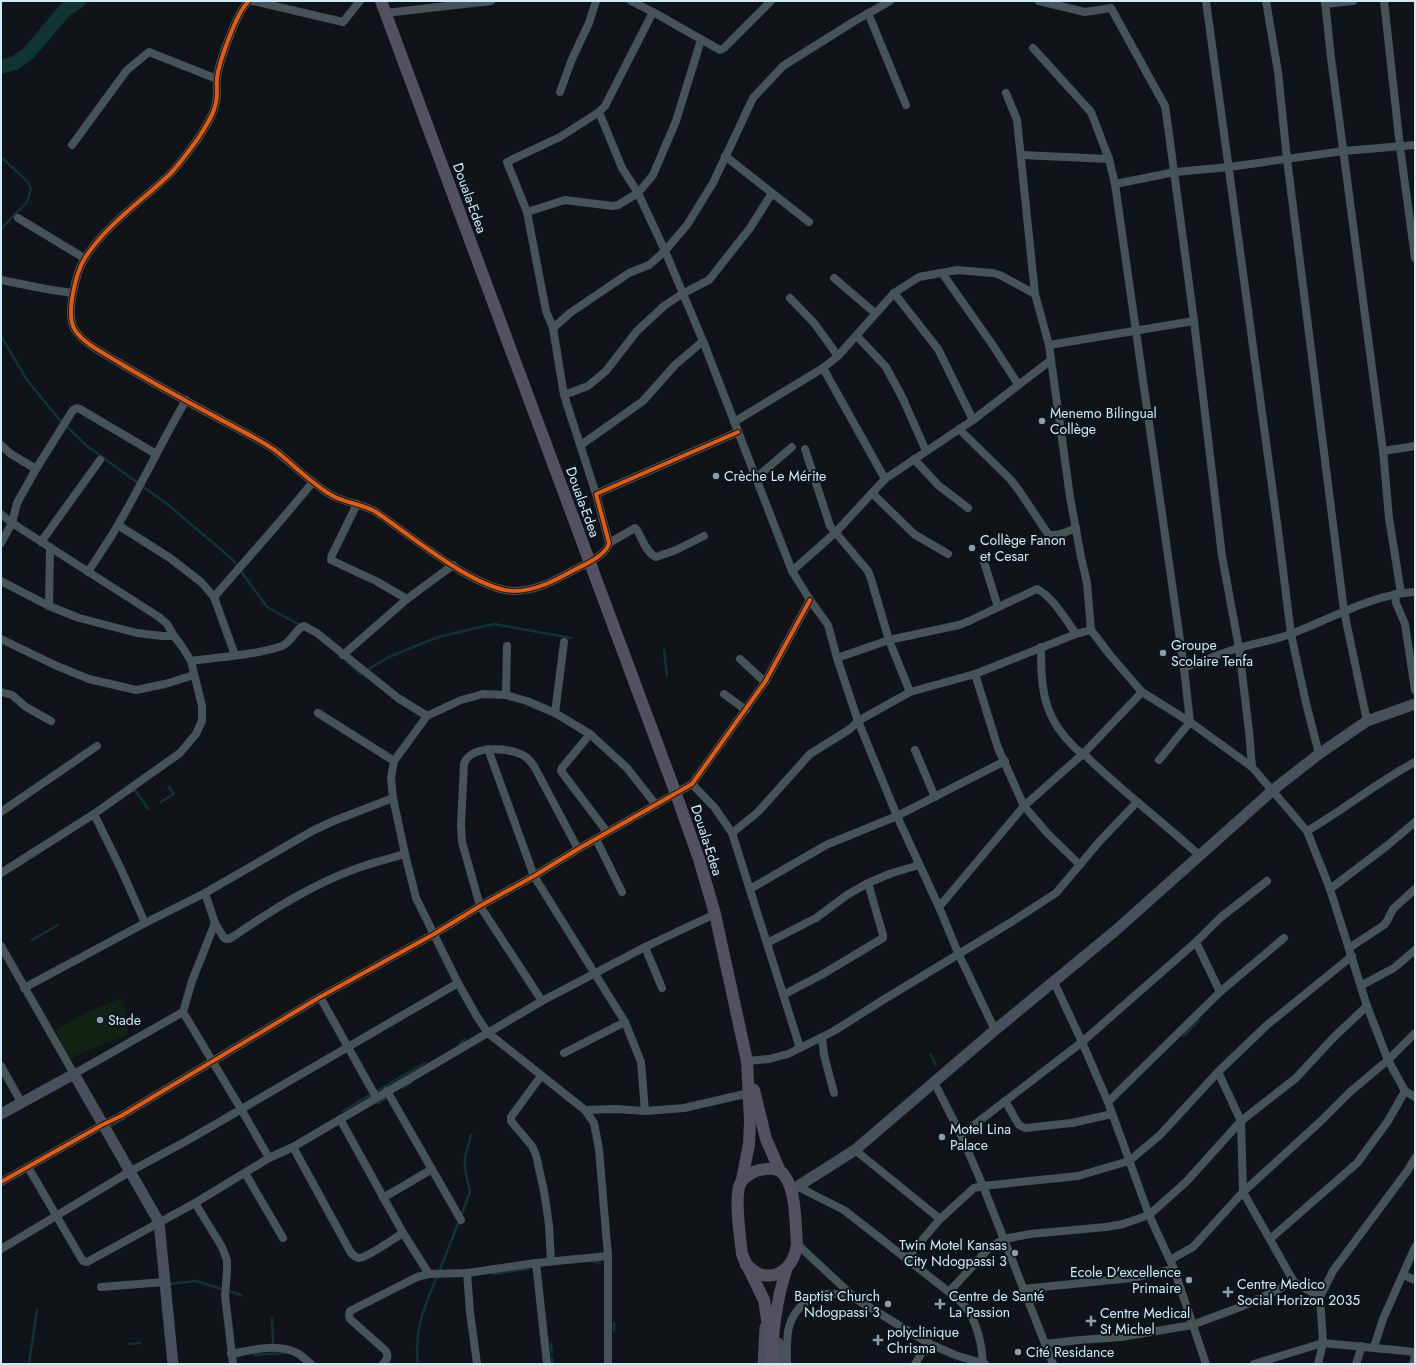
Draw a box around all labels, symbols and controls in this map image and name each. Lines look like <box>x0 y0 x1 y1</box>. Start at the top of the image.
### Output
street label: Douala-Edea <box>448 160 492 236</box>
place label: Menemo Bilingual Collège <box>1050 403 1157 439</box>
marker: Menemo Bilingual Collège <box>1037 416 1047 426</box>
street label: Douala-Edea <box>561 464 605 540</box>
place label: Crèche Le Mérite <box>724 466 826 486</box>
marker: Crèche Le Mérite <box>711 471 721 481</box>
place label: Collège Fanon et Cesar <box>980 530 1066 566</box>
marker: Collège Fanon et Cesar <box>967 543 977 553</box>
place label: Groupe Scolaire Tenfa <box>1171 635 1253 671</box>
marker: Groupe Scolaire Tenfa <box>1158 648 1168 658</box>
street label: Douala-Edea <box>686 802 728 878</box>
place label: Stade <box>108 1010 141 1030</box>
marker: Stade <box>95 1015 105 1025</box>
place label: Motel Lina Palace <box>950 1119 1011 1155</box>
marker: Motel Lina Palace <box>937 1132 947 1142</box>
place label: Twin Motel Kansas City Ndogpassi 3 <box>899 1235 1007 1271</box>
marker: Twin Motel Kansas City Ndogpassi 3 <box>1010 1248 1020 1258</box>
place label: Ecole D'excellence Primaire <box>1070 1262 1181 1298</box>
place label: Centre Medico Social Horizon 2035 <box>1237 1274 1360 1310</box>
marker: Ecole D'excellence Primaire <box>1184 1275 1194 1285</box>
place label: Baptist Church Ndogpassi 3 <box>794 1286 880 1322</box>
place label: Centre de Santé La Passion <box>949 1286 1044 1322</box>
marker: Centre Medico Social Horizon 2035 <box>1222 1286 1234 1298</box>
marker: Centre de Santé La Passion <box>934 1298 946 1310</box>
marker: Baptist Church Ndogpassi 3 <box>883 1299 893 1309</box>
place label: Centre Medical St Michel <box>1100 1303 1190 1339</box>
marker: Centre Medical St Michel <box>1085 1315 1097 1327</box>
place label: polyclinique Chrisma <box>887 1322 959 1358</box>
marker: polyclinique Chrisma <box>872 1334 884 1346</box>
place label: Cité Residance <box>1026 1342 1114 1362</box>
marker: Cité Residance <box>1013 1347 1023 1357</box>

